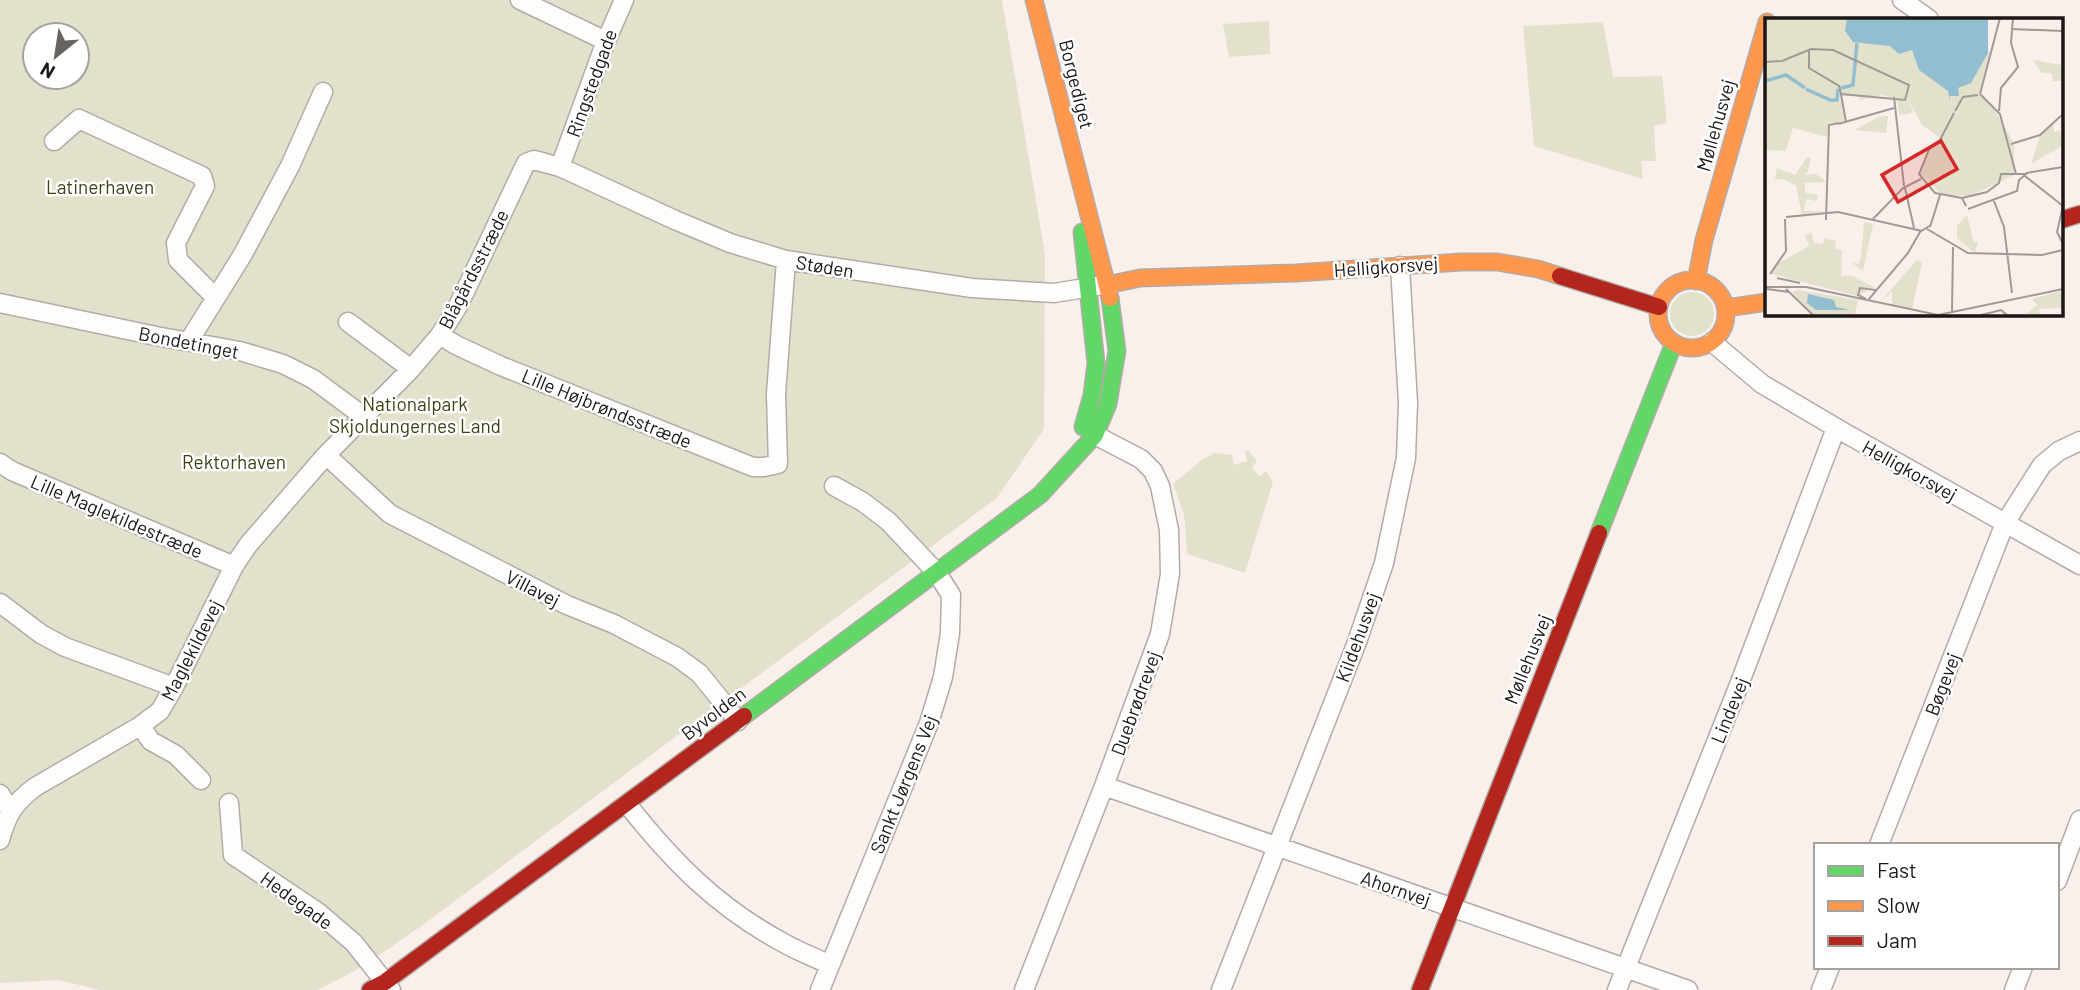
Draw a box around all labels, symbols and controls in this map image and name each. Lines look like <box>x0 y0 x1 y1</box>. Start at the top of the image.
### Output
inset map <box>1765 18 2062 315</box>
north arrow <box>21 21 91 91</box>
street label: Ringstedgade <box>561 26 621 140</box>
street label: Borgediget <box>1055 37 1099 131</box>
text: N <box>36 58 58 84</box>
street label: Møllehusvej <box>1691 76 1739 174</box>
park label: Latinerhaven <box>46 175 154 198</box>
street label: Blågårdsstræde <box>433 205 513 333</box>
street label: Støden <box>794 250 856 282</box>
street label: Helligkorsvej <box>1333 251 1439 281</box>
street label: Bondetinget <box>137 321 241 363</box>
street label: Lille Højbrøndsstræde <box>519 363 695 453</box>
park label: Nationalpark Skjoldungernes Land <box>329 392 501 437</box>
street label: Helligkorsvej <box>1859 435 1961 505</box>
park label: Rektorhaven <box>182 450 286 473</box>
street label: Lille Maglekildestræde <box>28 469 206 563</box>
street label: Villavej <box>502 565 564 611</box>
street label: Kildehusvej <box>1330 589 1384 685</box>
street label: Maglekildevej <box>156 596 226 704</box>
street label: Møllehusvej <box>1499 611 1555 707</box>
street label: Duebrødrevej <box>1105 648 1165 758</box>
street label: Bøgevej <box>1920 649 1964 719</box>
street label: Lindevej <box>1705 673 1753 747</box>
street label: Byvolden <box>676 681 750 745</box>
street label: Sankt Jørgens Vej <box>865 711 941 857</box>
legend <box>1814 843 2059 969</box>
text: Fast <box>1877 857 1917 882</box>
street label: Ahornvej <box>1358 865 1434 911</box>
street label: Hedegade <box>256 866 338 934</box>
text: Slow <box>1877 892 1920 917</box>
text: Jam <box>1877 927 1917 952</box>

